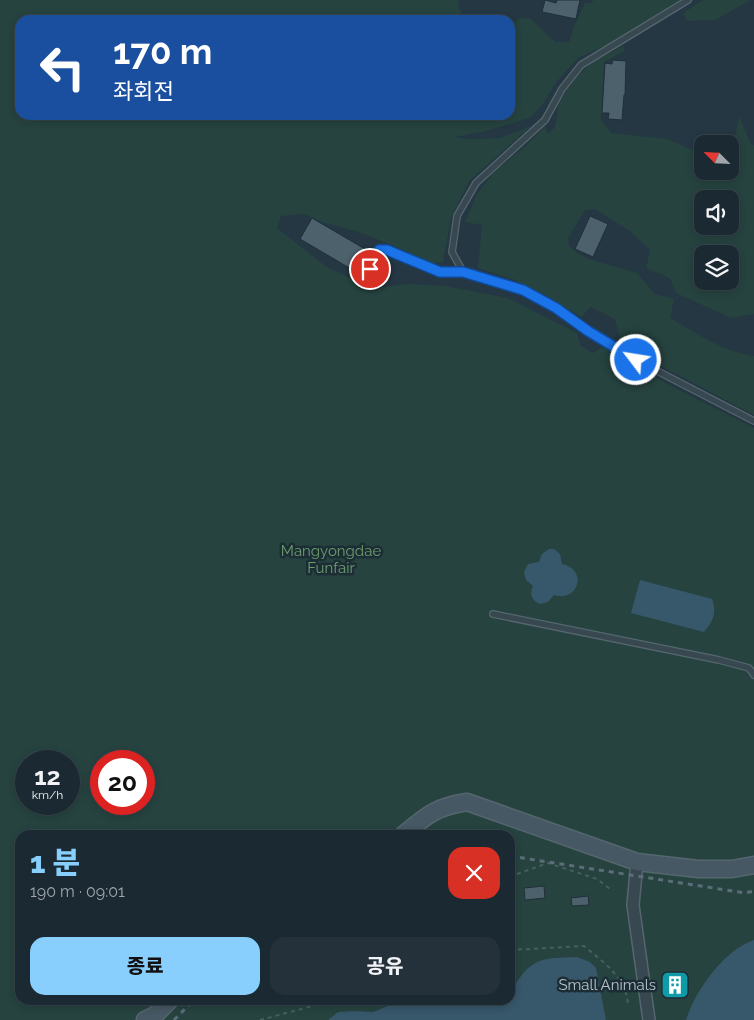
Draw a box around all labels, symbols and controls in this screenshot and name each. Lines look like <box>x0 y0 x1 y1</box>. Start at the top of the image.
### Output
text: 170 m <box>113 31 212 72</box>
icon: left <box>30 35 95 100</box>
text: 좌회전 <box>113 78 174 104</box>
north arrow <box>694 135 739 180</box>
map controls <box>694 135 739 290</box>
button: sound <box>694 190 739 235</box>
button: layers <box>694 245 739 290</box>
pin <box>349 248 391 290</box>
icon: arrive <box>356 255 384 283</box>
position arrow <box>609 333 661 385</box>
park label: Mangyongdae Funfair <box>281 542 381 577</box>
speed limit sign: 20 <box>90 750 155 815</box>
text: 12 <box>34 761 61 791</box>
text: km/h <box>32 788 63 802</box>
text: 1 분 <box>30 845 80 880</box>
button: close <box>448 847 500 899</box>
text: 190 m · 09:01 <box>30 882 125 901</box>
button: 종료 <box>30 937 260 995</box>
button: 공유 <box>270 937 500 995</box>
building icon: Small Animals <box>660 970 690 1000</box>
place label: Small Animals <box>558 976 656 994</box>

